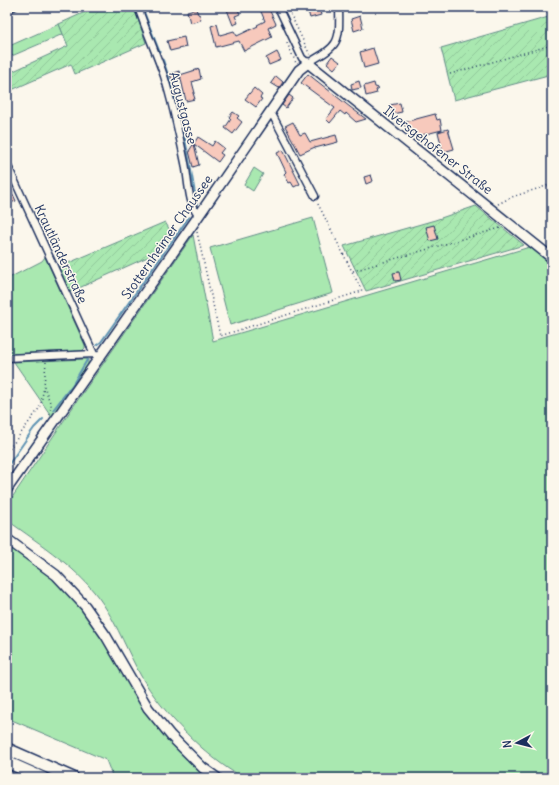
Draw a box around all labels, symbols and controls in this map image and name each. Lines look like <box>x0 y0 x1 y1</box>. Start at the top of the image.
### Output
street label: Augustgasse <box>165 70 201 146</box>
street label: Ilversgehofener Straße <box>380 102 496 198</box>
street label: Stotternheimer Chaussee <box>118 171 216 303</box>
street label: Krautländerstraße <box>31 202 91 306</box>
north arrow <box>497 723 537 763</box>
text: N <box>500 740 514 749</box>

